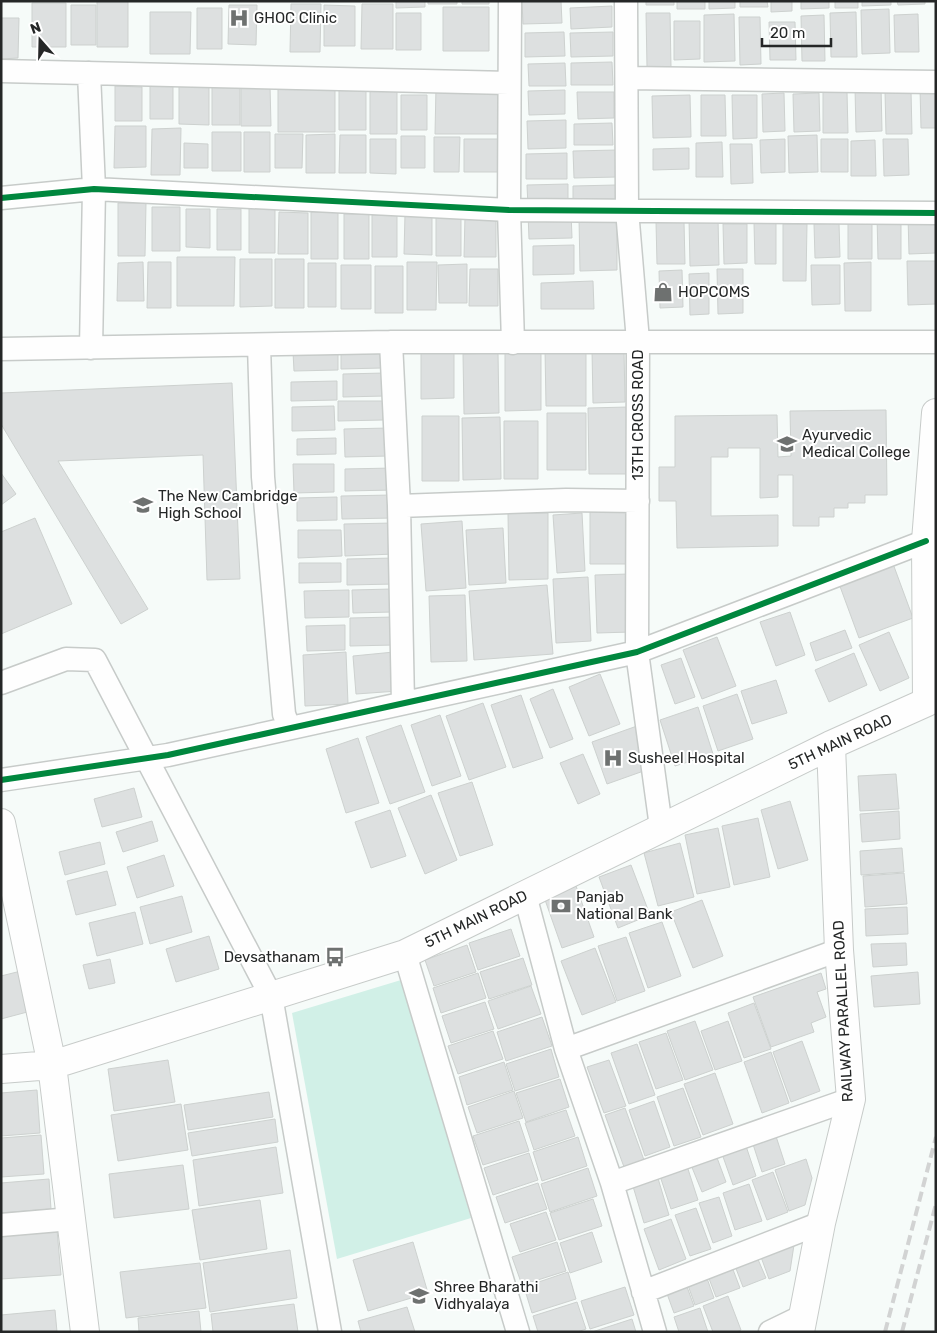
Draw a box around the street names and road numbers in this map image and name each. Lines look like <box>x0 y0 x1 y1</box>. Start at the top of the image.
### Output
street label: 13TH CROSS ROAD <box>629 350 647 480</box>
street label: 5TH MAIN ROAD <box>785 710 895 774</box>
street label: 5TH MAIN ROAD <box>422 886 530 952</box>
street label: RAILWAY PARALLEL ROAD <box>829 920 857 1102</box>

